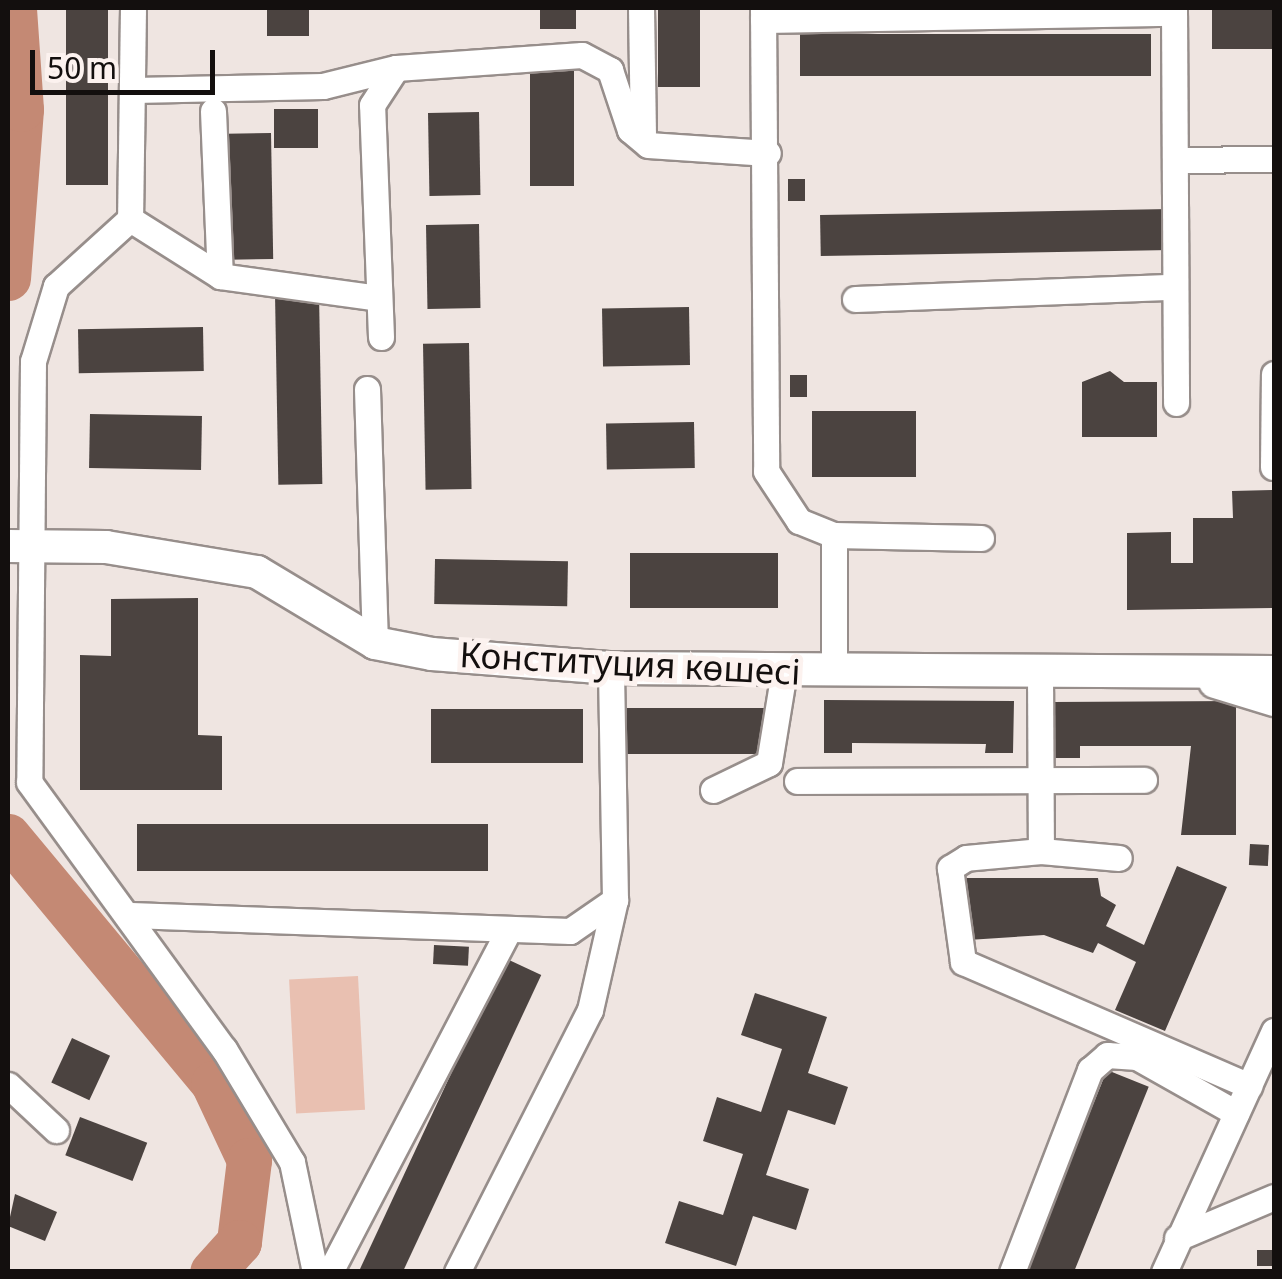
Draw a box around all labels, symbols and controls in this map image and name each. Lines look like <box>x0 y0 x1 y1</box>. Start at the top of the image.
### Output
scale bar <box>35 30 220 92</box>
text: 50 m <box>47 47 117 88</box>
street label: Конституция көшесі <box>459 633 801 693</box>

